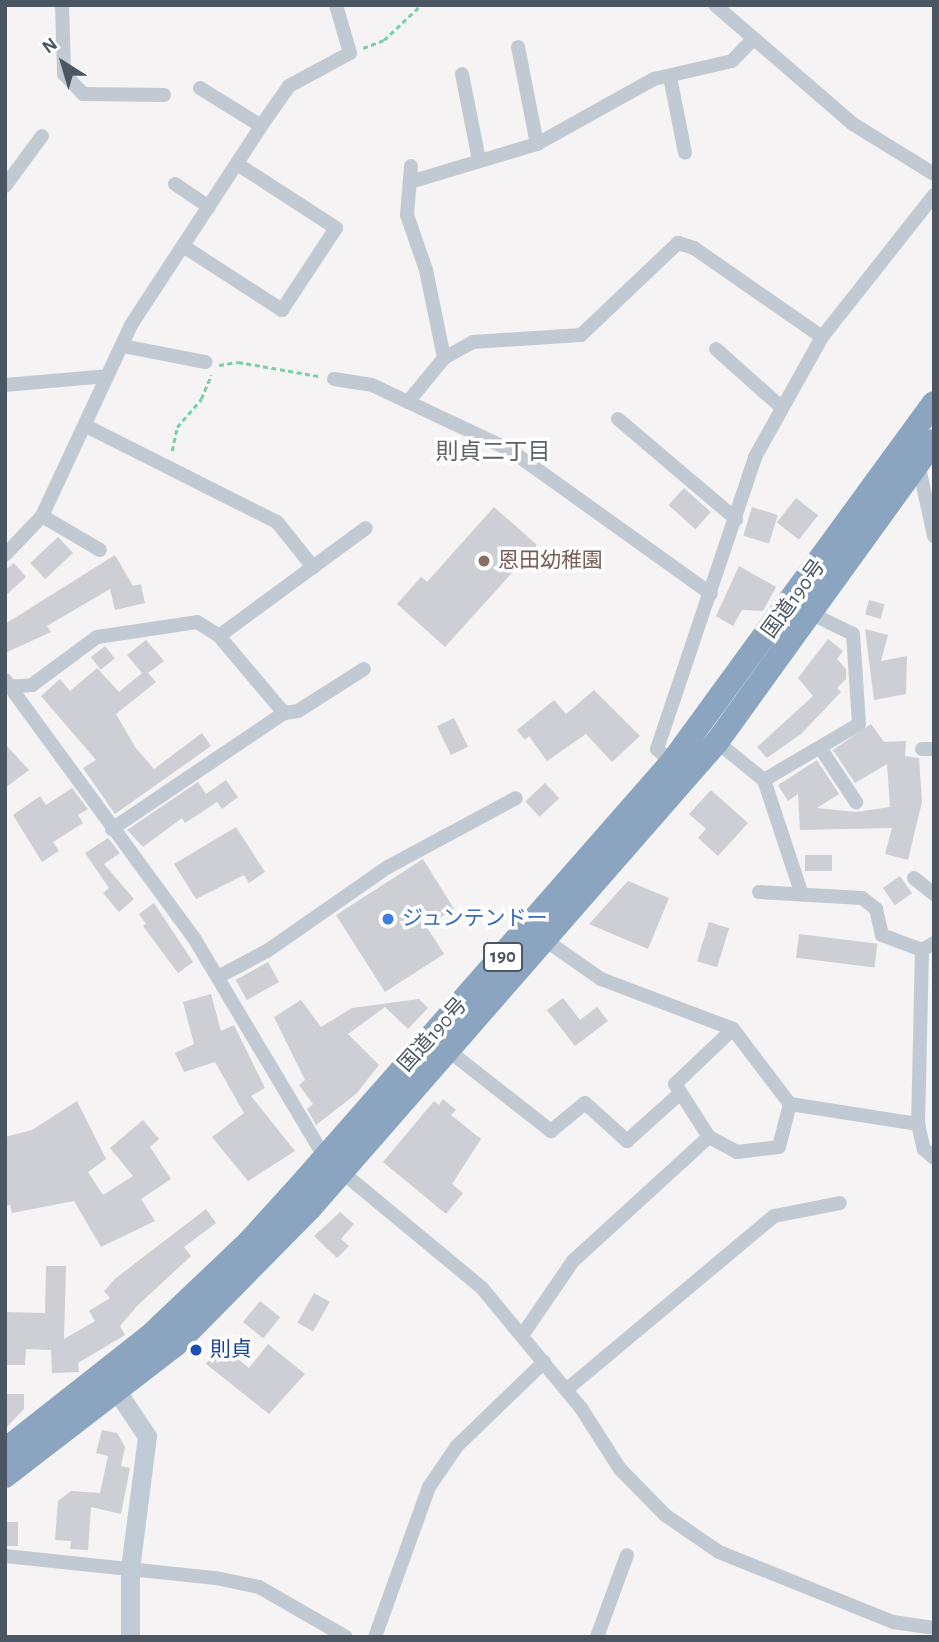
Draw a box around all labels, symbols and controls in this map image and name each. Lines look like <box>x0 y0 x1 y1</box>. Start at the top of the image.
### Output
north arrow <box>28 28 98 98</box>
text: N <box>39 34 61 57</box>
district label: 則貞二丁目 <box>436 439 550 467</box>
place label: 恩田幼稚園 <box>498 548 603 574</box>
marker: 恩田幼稚園 <box>476 553 492 569</box>
street label: 国道190号 <box>757 555 831 643</box>
place label: ジュンテンドー <box>402 906 549 932</box>
marker: ジュンテンドー <box>380 911 396 927</box>
road number: 190 <box>482 942 524 973</box>
street label: 国道190号 <box>393 993 473 1077</box>
place label: 則貞 <box>210 1337 252 1363</box>
marker: 則貞 <box>188 1342 204 1358</box>

